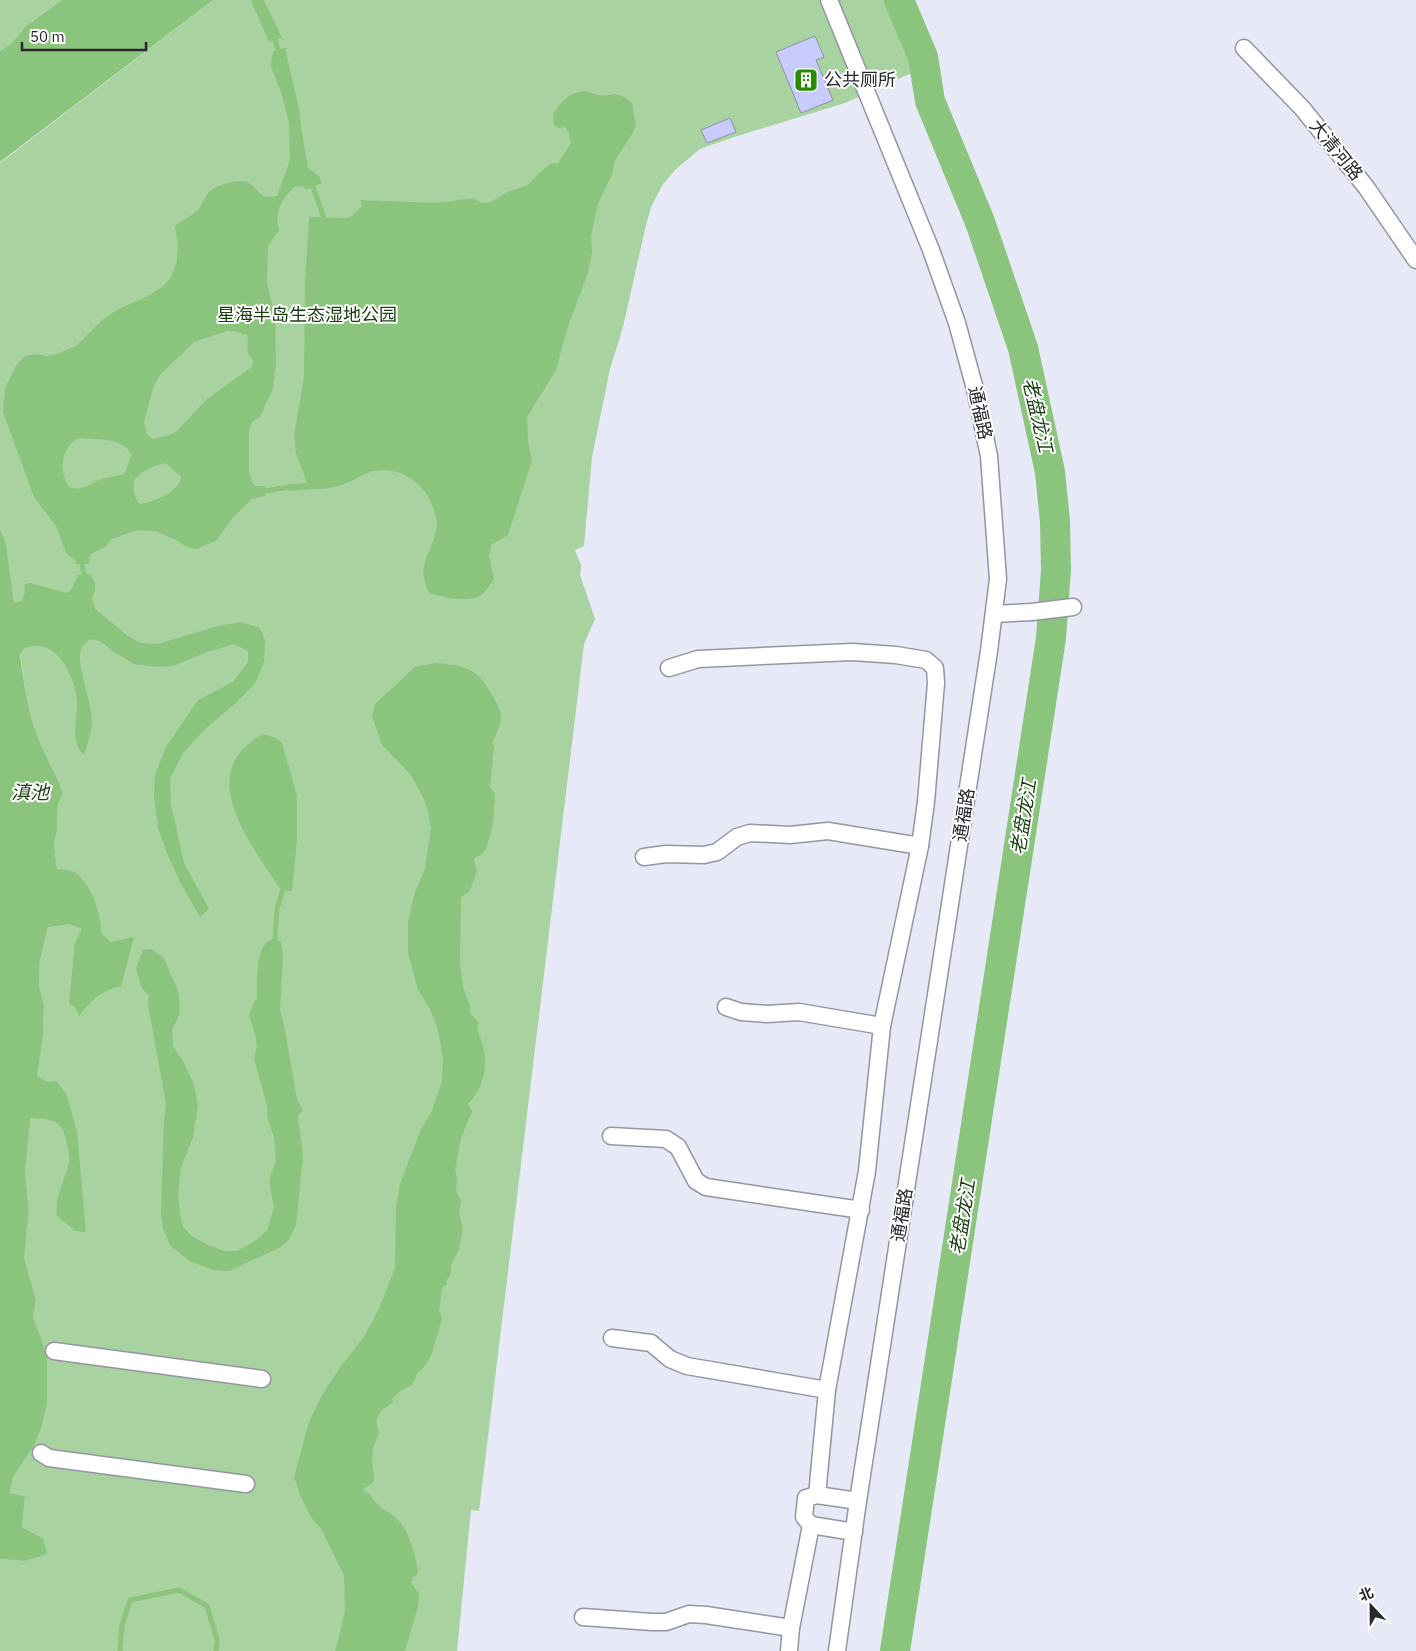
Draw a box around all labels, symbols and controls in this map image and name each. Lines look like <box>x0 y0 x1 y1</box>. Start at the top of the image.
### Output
scale bar <box>22 20 146 52</box>
text: 50 m <box>30 27 65 46</box>
building icon: 公共厕所 <box>793 67 819 93</box>
place label: 公共厕所 <box>824 68 896 91</box>
street label: 大清河路 <box>1305 114 1368 185</box>
park label: 星海半岛生态湿地公园 <box>217 303 397 326</box>
water label: 老盘龙江 <box>1018 375 1059 457</box>
street label: 通福路 <box>964 384 997 442</box>
water label: 老盘龙江 <box>1005 776 1041 856</box>
water label: 滇池 <box>11 780 51 804</box>
street label: 通福路 <box>948 786 979 843</box>
water label: 老盘龙江 <box>944 1176 980 1256</box>
street label: 通福路 <box>886 1186 917 1243</box>
north arrow <box>1346 1581 1396 1631</box>
text: 北 <box>1356 1583 1376 1605</box>

